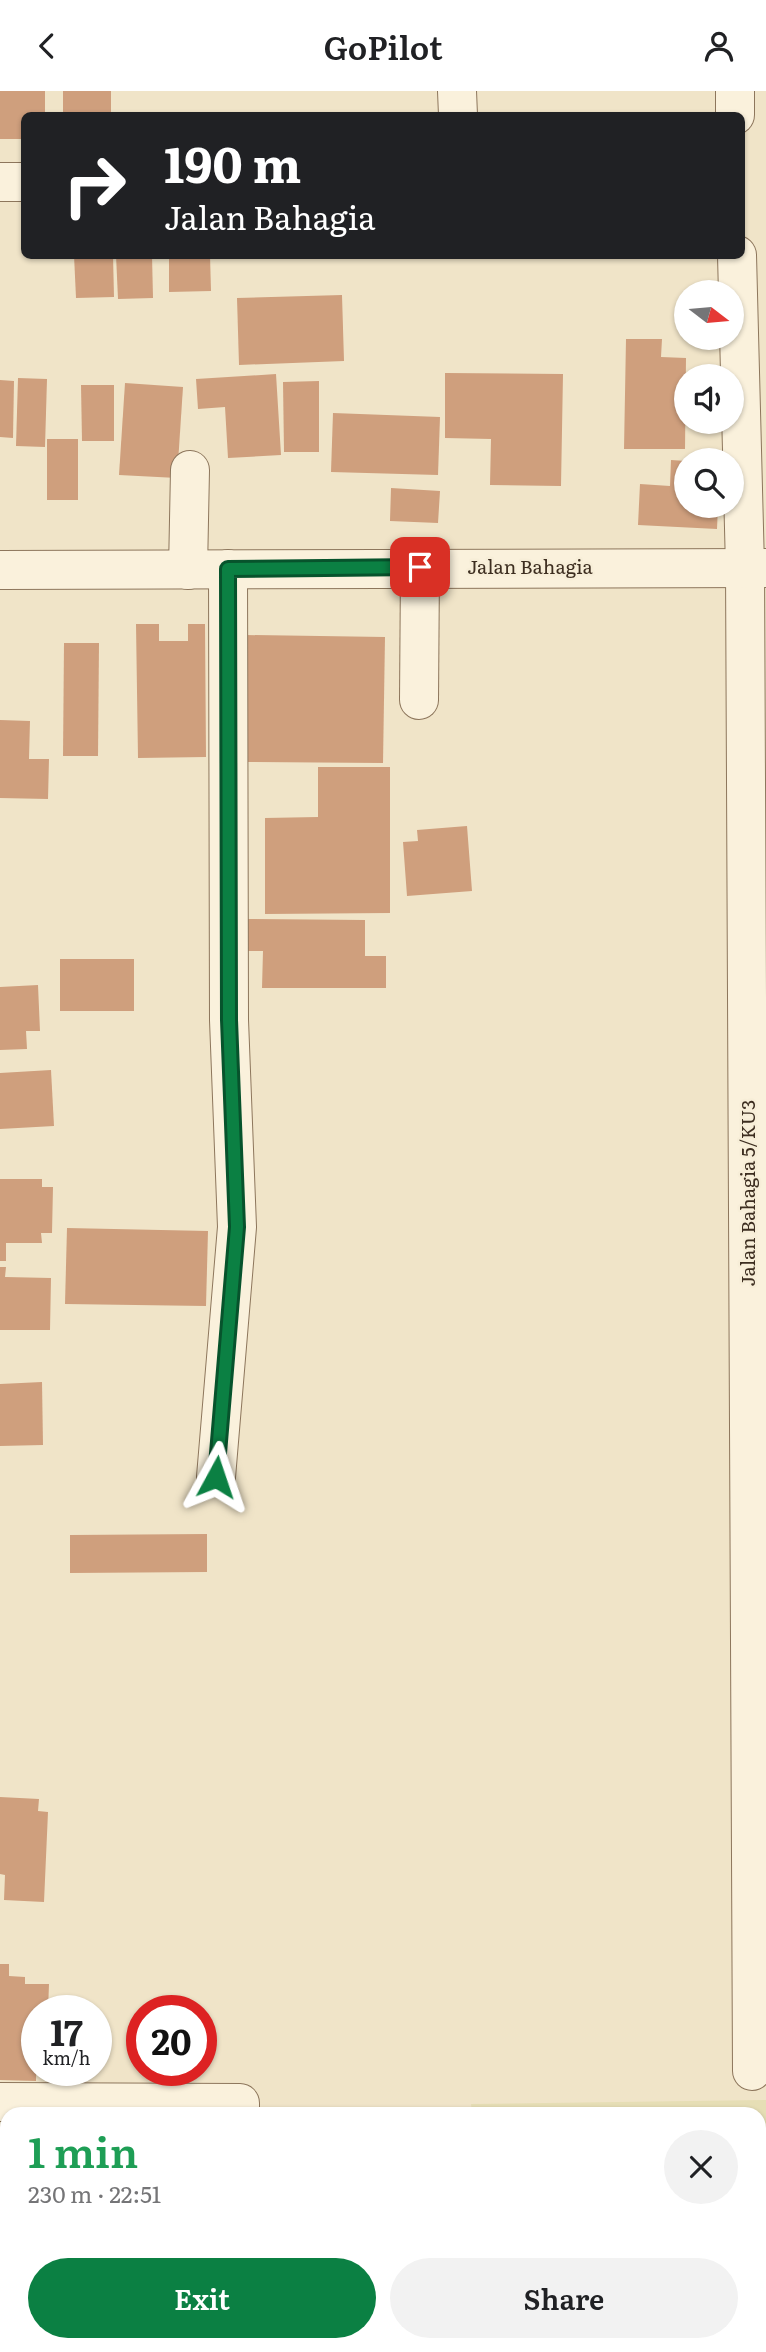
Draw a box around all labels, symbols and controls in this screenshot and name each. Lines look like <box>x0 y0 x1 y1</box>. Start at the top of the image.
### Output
text: GoPilot <box>323 22 443 70</box>
icon: back <box>28 27 66 65</box>
icon: person <box>700 27 738 65</box>
text: 190 m <box>164 125 301 198</box>
icon: right <box>49 140 140 231</box>
text: Jalan Bahagia <box>164 192 376 240</box>
north arrow <box>674 280 744 350</box>
map controls <box>674 280 744 518</box>
button: sound <box>674 364 744 434</box>
button: search <box>674 448 744 518</box>
pin <box>390 537 450 597</box>
icon: arrive <box>401 548 439 586</box>
street label: Jalan Bahagia <box>467 552 594 580</box>
street label: Jalan Bahagia 5/KU3 <box>733 1100 761 1286</box>
position arrow <box>179 1440 253 1514</box>
speed limit sign: 20 <box>126 1995 217 2086</box>
text: 17 <box>50 2005 83 2057</box>
text: km/h <box>43 2044 90 2071</box>
text: 1 min <box>28 2119 138 2181</box>
button: close <box>664 2130 738 2204</box>
text: 230 m · 22:51 <box>28 2176 161 2210</box>
button: Exit <box>28 2258 376 2338</box>
button: Share <box>390 2258 738 2338</box>

